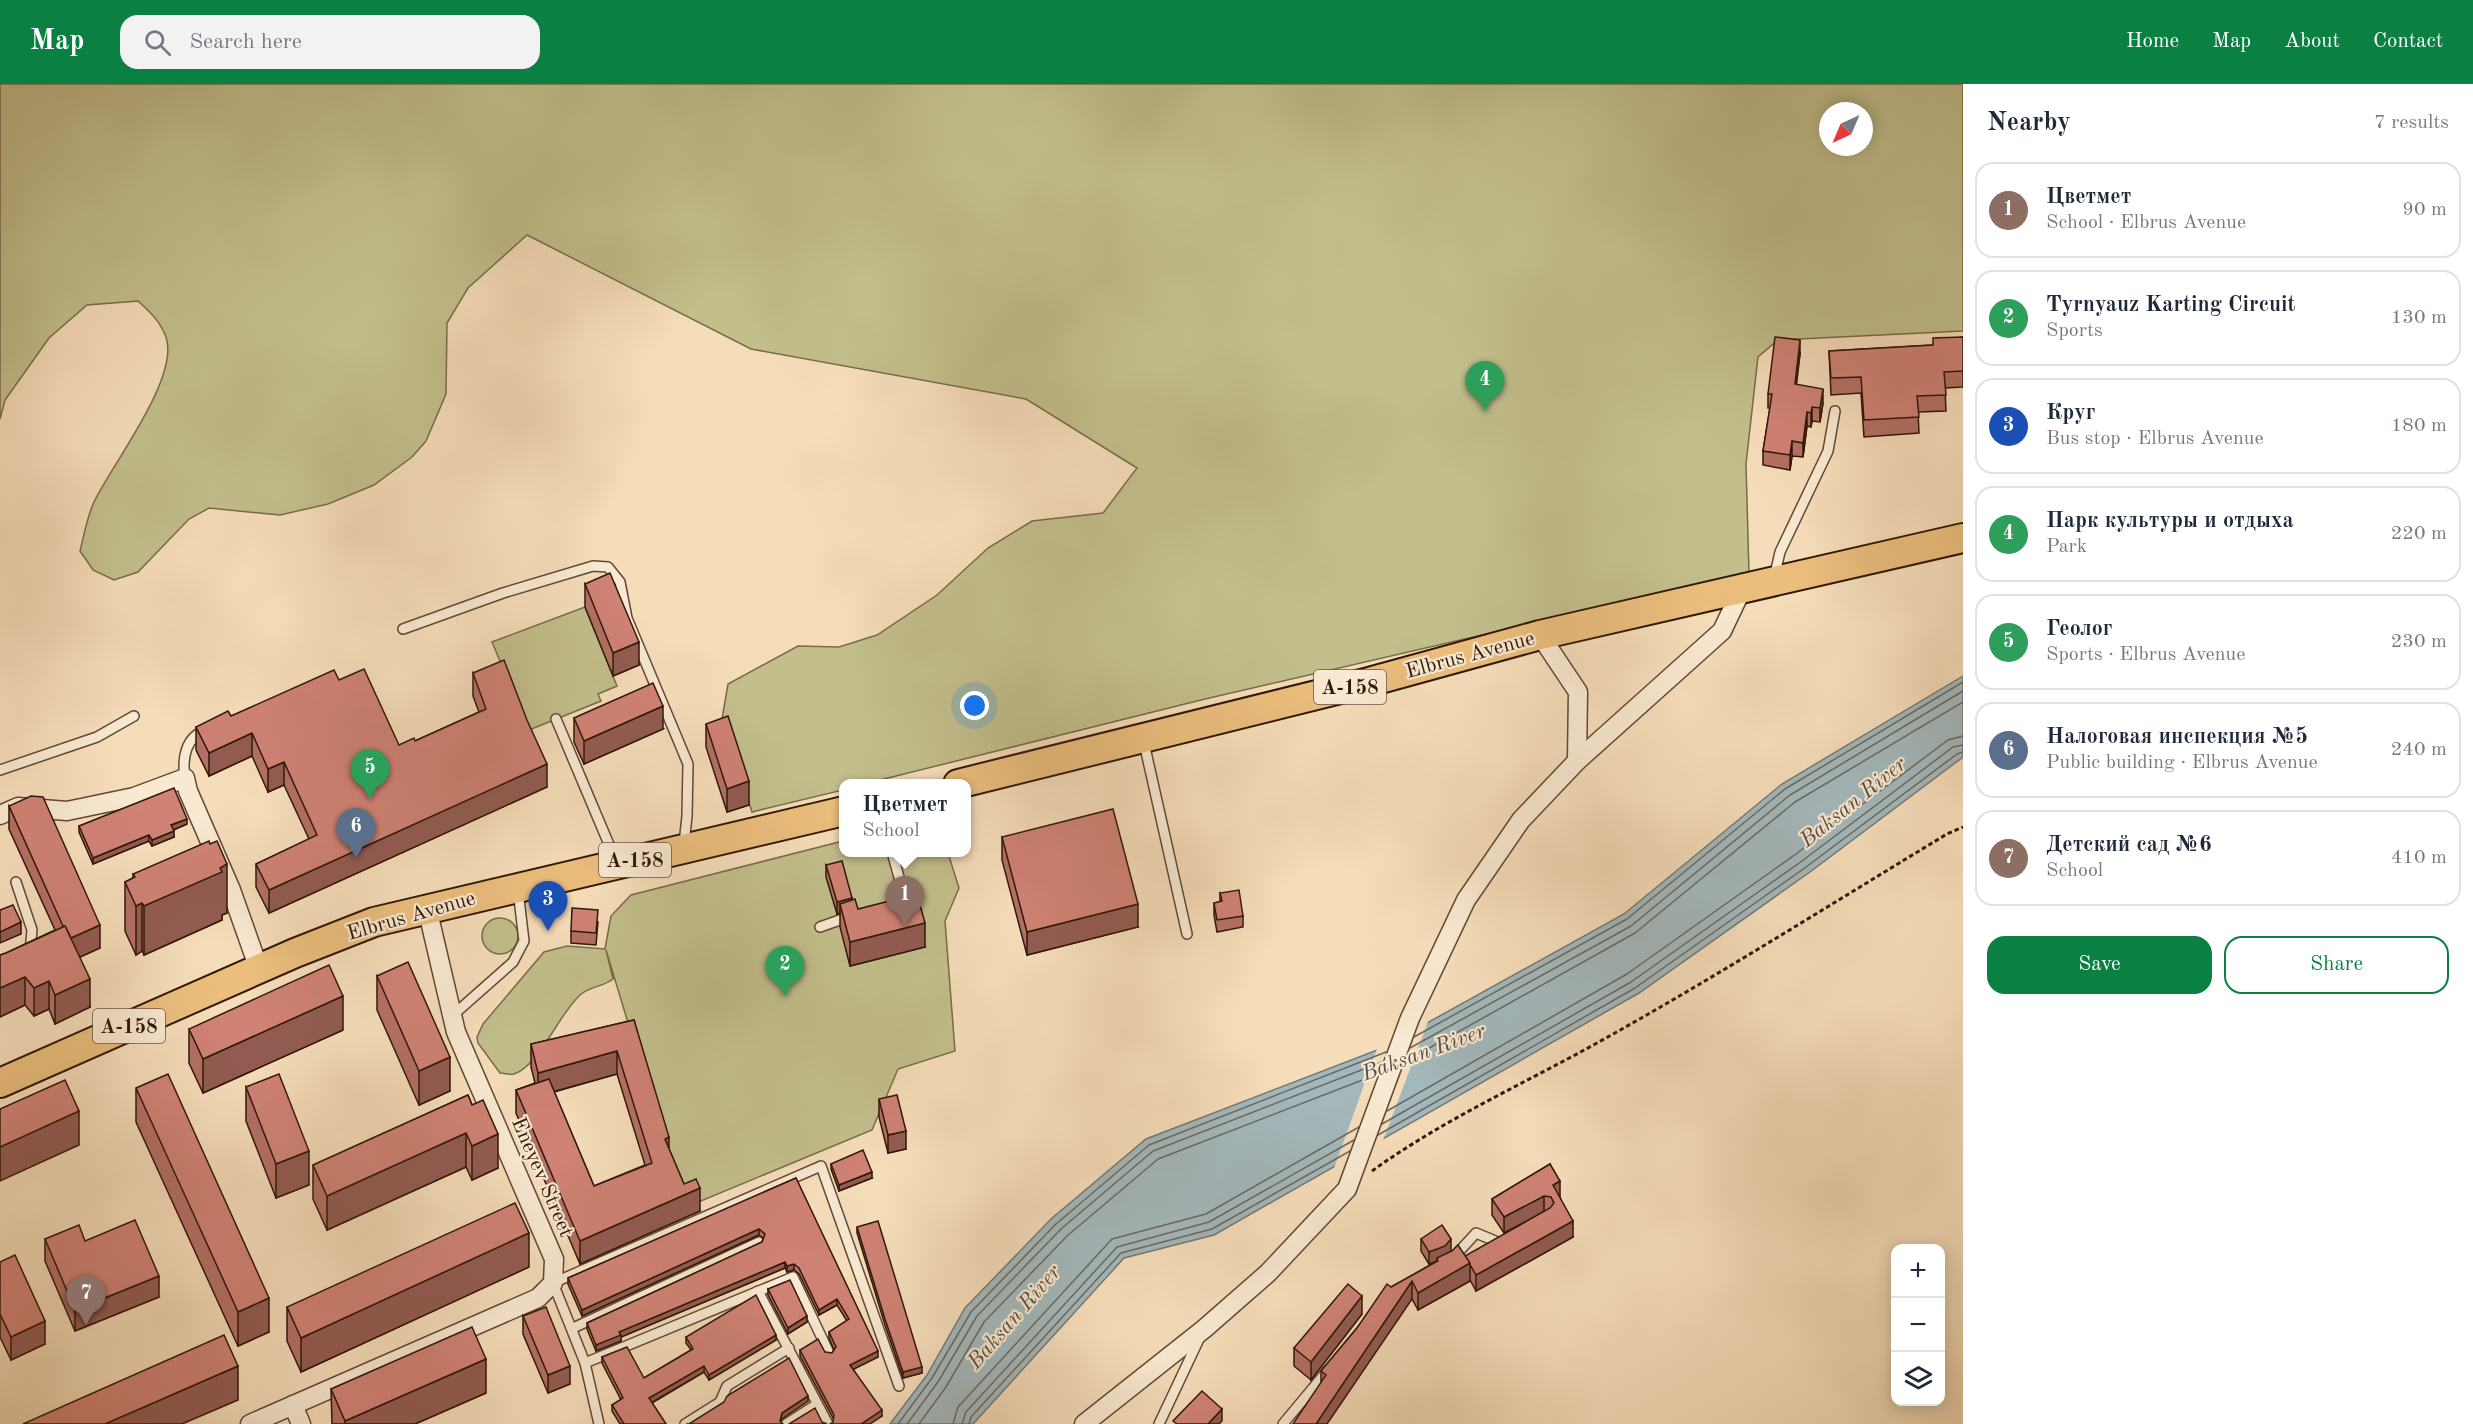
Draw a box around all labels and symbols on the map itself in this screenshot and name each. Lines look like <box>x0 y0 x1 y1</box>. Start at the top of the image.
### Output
north arrow <box>1819 102 1873 156</box>
pin: 4 <box>1466 362 1504 411</box>
street label: Elbrus Avenue <box>1404 628 1537 683</box>
road number: А-158 <box>1314 670 1386 704</box>
your location <box>960 691 989 720</box>
pin: 5 <box>350 750 389 799</box>
water label: Baksan River <box>1795 753 1911 853</box>
pin: 6 <box>336 808 376 858</box>
road number: А-158 <box>599 843 671 877</box>
pin: 1 <box>886 876 924 926</box>
pin: 3 <box>528 882 568 931</box>
street label: Elbrus Avenue <box>345 888 478 945</box>
pin: 2 <box>766 946 804 996</box>
road number: А-158 <box>93 1009 165 1043</box>
water label: Baksan River <box>1358 1020 1489 1086</box>
street label: Eneyev Street <box>507 1115 576 1241</box>
water label: Baksan River <box>963 1261 1066 1374</box>
pin: 7 <box>66 1276 106 1325</box>

